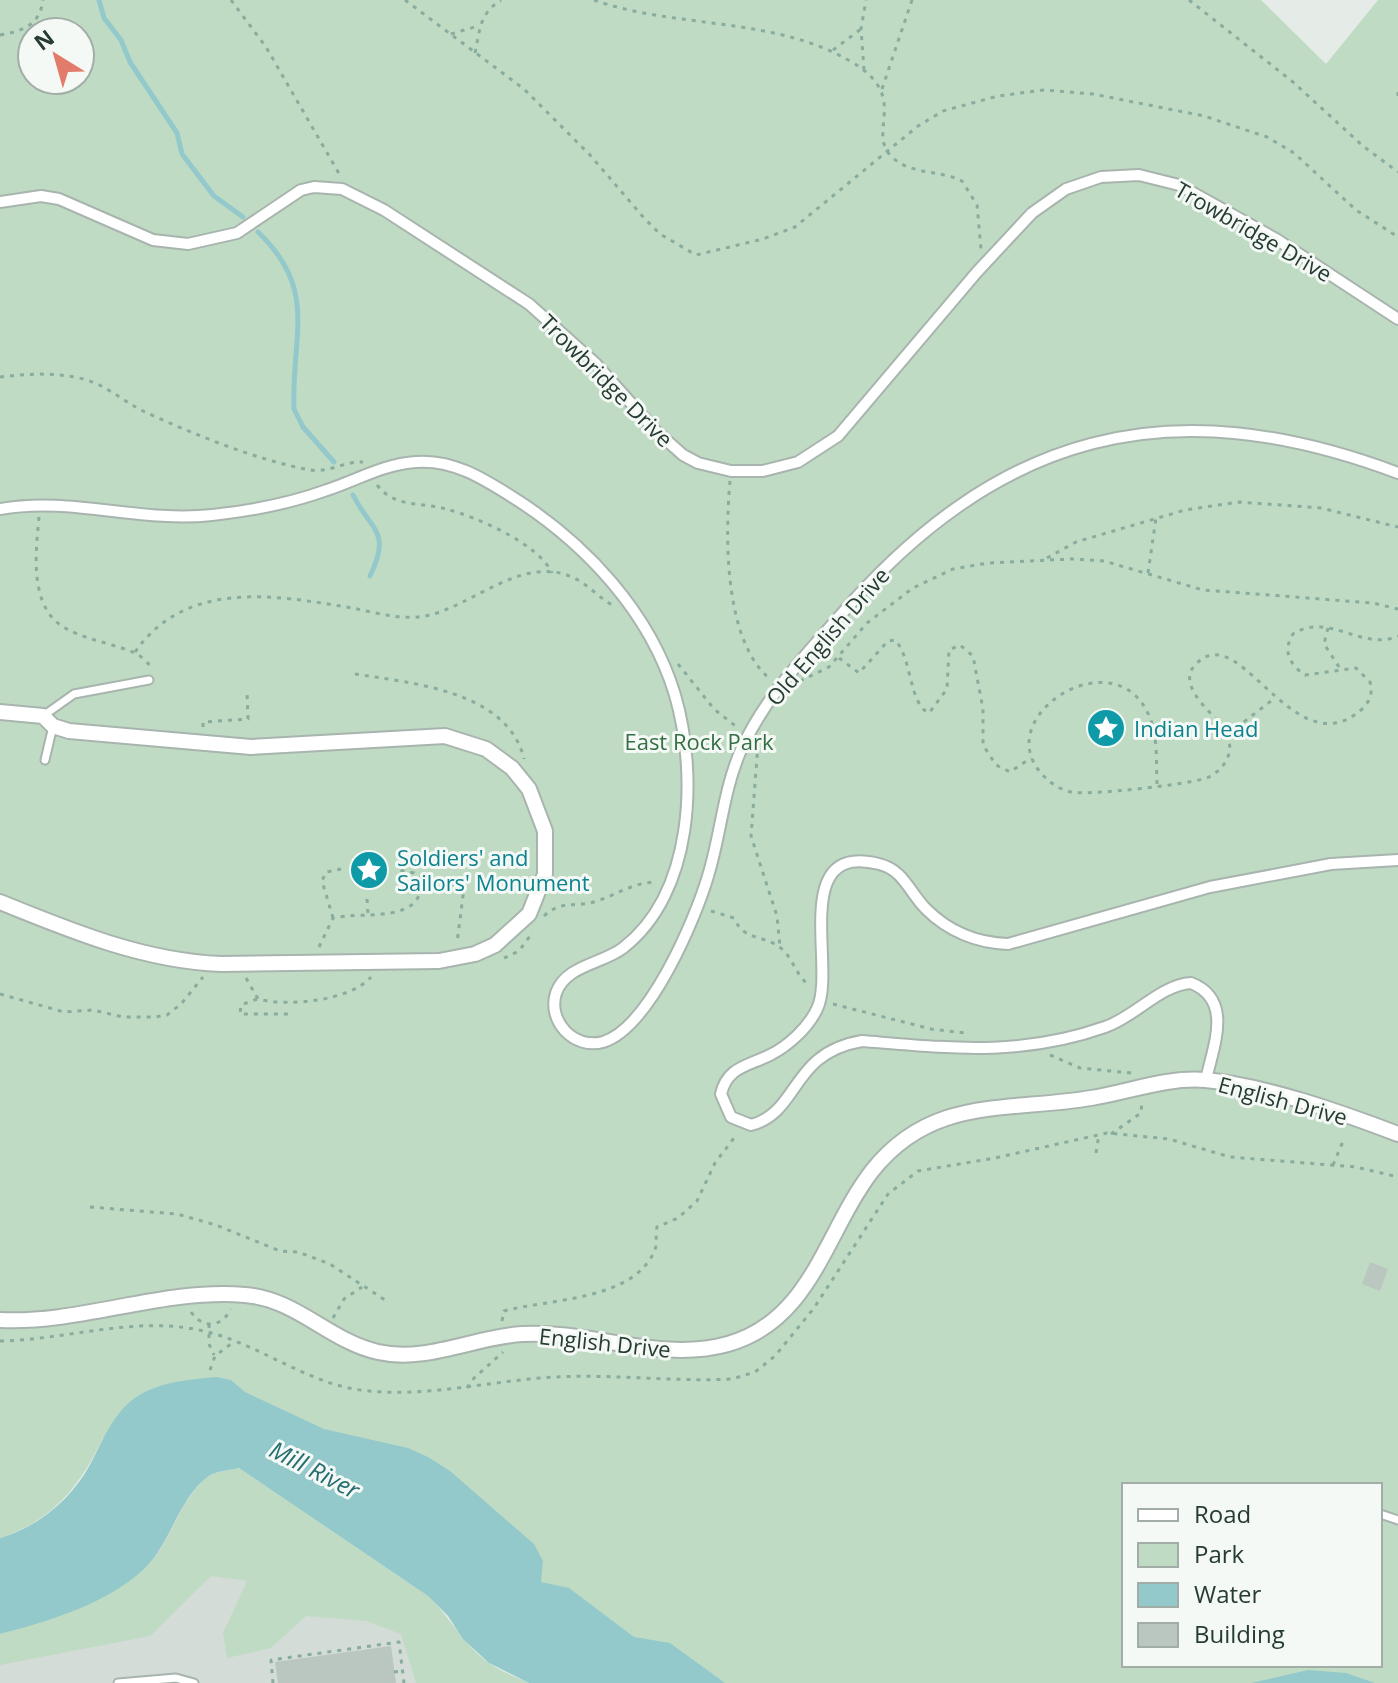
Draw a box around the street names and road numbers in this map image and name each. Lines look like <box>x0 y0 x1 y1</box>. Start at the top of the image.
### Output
street label: Trowbridge Drive <box>1170 174 1338 288</box>
street label: Trowbridge Drive <box>534 307 680 453</box>
street label: Old English Drive <box>759 560 895 712</box>
street label: English Drive <box>1215 1068 1351 1132</box>
street label: English Drive <box>538 1320 672 1364</box>

